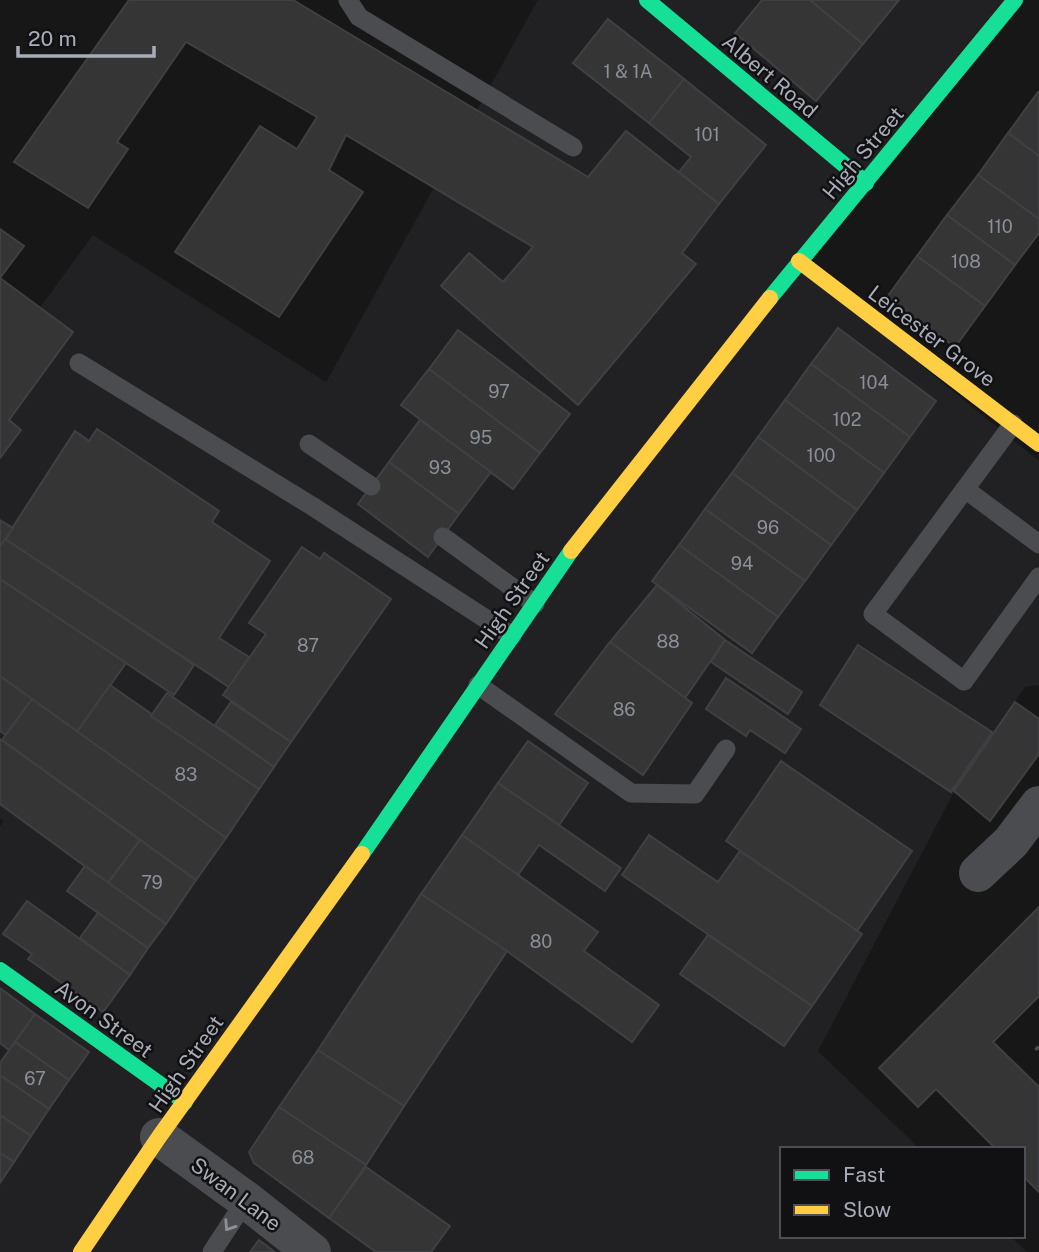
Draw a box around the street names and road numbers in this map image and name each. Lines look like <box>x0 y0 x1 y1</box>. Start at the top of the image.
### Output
street label: Albert Road <box>717 29 823 123</box>
street label: High Street <box>817 102 909 204</box>
street label: Leicester Grove <box>863 280 1001 392</box>
street label: High Street <box>469 547 555 653</box>
street label: Avon Street <box>50 975 158 1063</box>
street label: High Street <box>143 1011 229 1117</box>
street label: Swan Lane <box>186 1152 286 1236</box>

